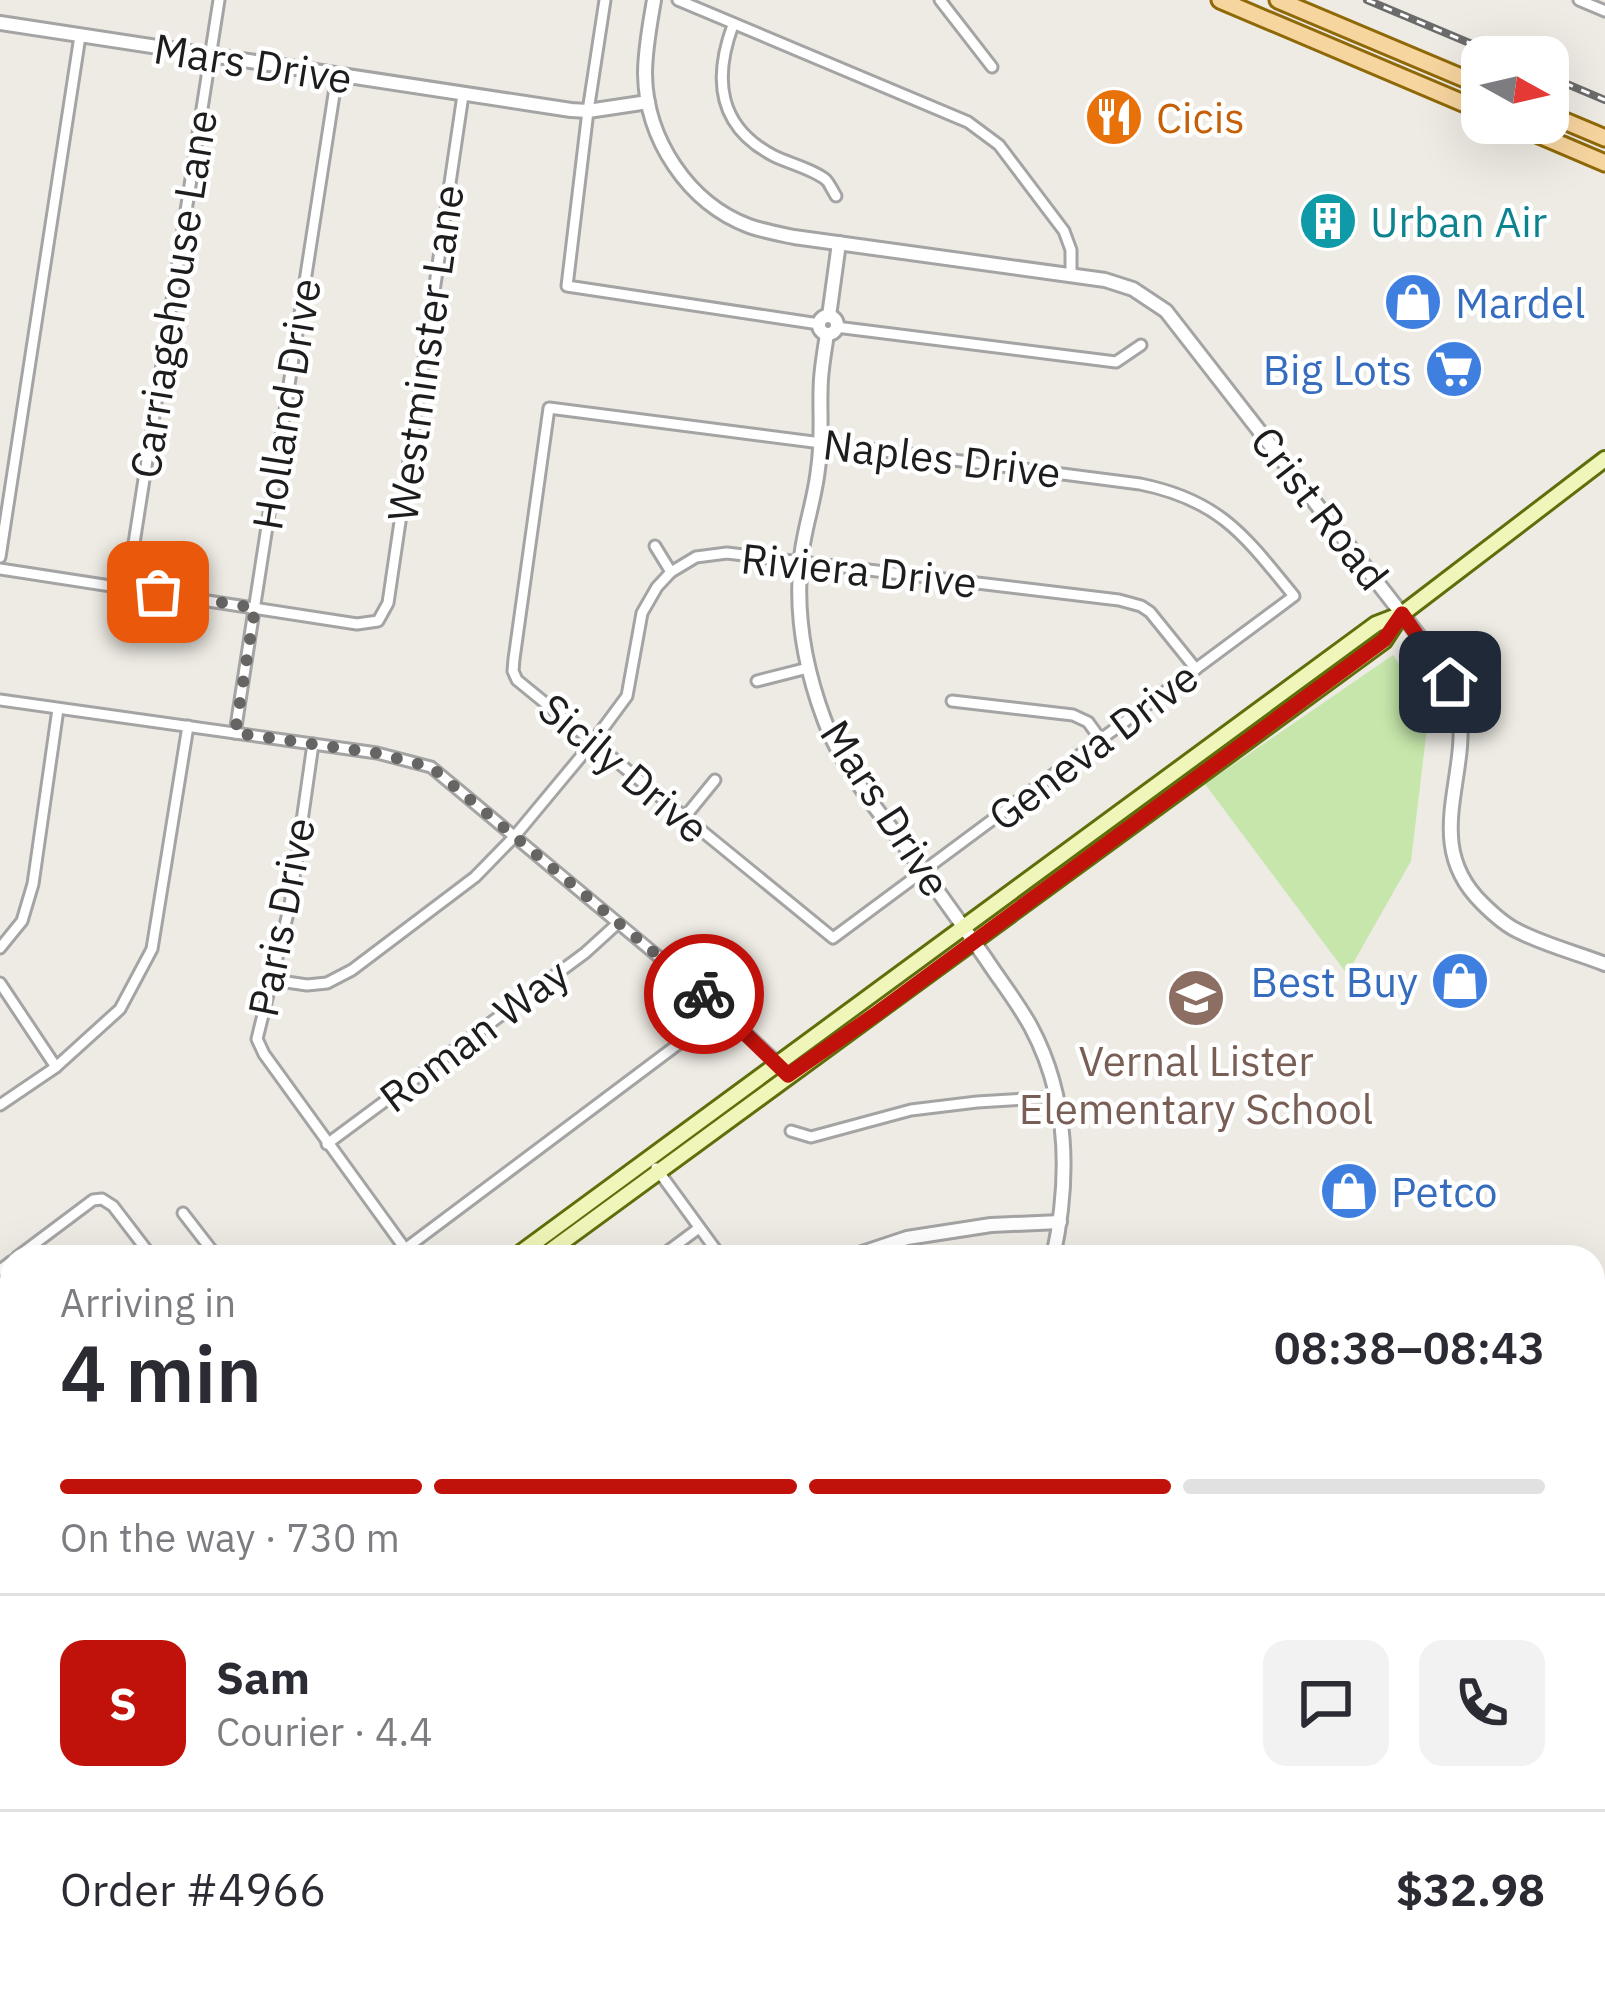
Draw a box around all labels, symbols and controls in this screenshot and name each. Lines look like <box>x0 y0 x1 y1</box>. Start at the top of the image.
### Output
street label: Mars Drive <box>150 20 356 106</box>
north arrow <box>1461 36 1569 144</box>
map controls <box>1461 36 1569 144</box>
restaurant icon: Cicis <box>1083 86 1145 148</box>
place label: Cicis <box>1156 90 1245 145</box>
street label: Carriagehouse Lane <box>117 106 229 482</box>
street label: Westminster Lane <box>374 181 476 525</box>
building icon: Urban Air <box>1297 190 1359 252</box>
place label: Urban Air <box>1370 194 1547 249</box>
shop icon: Mardel <box>1382 271 1444 333</box>
street label: Holland Drive <box>239 274 333 534</box>
place label: Mardel <box>1455 275 1586 330</box>
supermarket icon: Big Lots <box>1423 338 1485 400</box>
place label: Big Lots <box>1263 342 1412 397</box>
street label: Crist Road <box>1239 415 1401 601</box>
street label: Naples Drive <box>820 416 1064 500</box>
street label: Riviera Drive <box>738 530 980 610</box>
pin <box>107 541 209 643</box>
icon: bag <box>125 559 191 625</box>
pin <box>1399 631 1501 733</box>
street label: Geneva Drive <box>977 649 1209 843</box>
icon: home <box>1417 649 1483 715</box>
street label: Sicily Drive <box>527 681 721 855</box>
street label: Mars Drive <box>809 709 963 907</box>
street label: Paris Drive <box>235 813 327 1021</box>
courier <box>644 934 764 1054</box>
street label: Roman Way <box>368 946 580 1124</box>
shop icon: Best Buy <box>1429 950 1491 1012</box>
place label: Best Buy <box>1250 954 1418 1009</box>
icon: bike <box>671 961 737 1027</box>
school or university icon: Vernal Lister Elementary School <box>1165 967 1227 1029</box>
place label: Vernal Lister Elementary School <box>1019 1033 1373 1136</box>
shop icon: Petco <box>1318 1160 1380 1222</box>
place label: Petco <box>1391 1164 1498 1219</box>
text: Arriving in <box>60 1277 236 1328</box>
text: 08:38–08:43 <box>1274 1318 1545 1376</box>
text: 4 min <box>60 1322 262 1423</box>
text: On the way · 730 m <box>60 1512 400 1563</box>
button: chat <box>1263 1640 1389 1766</box>
button: phone <box>1419 1640 1545 1766</box>
text: Sam <box>216 1648 310 1706</box>
text: S <box>109 1674 137 1732</box>
text: Courier · 4.4 <box>216 1706 433 1757</box>
text: Order #4966 <box>60 1860 326 1918</box>
text: $32.98 <box>1396 1860 1545 1918</box>

